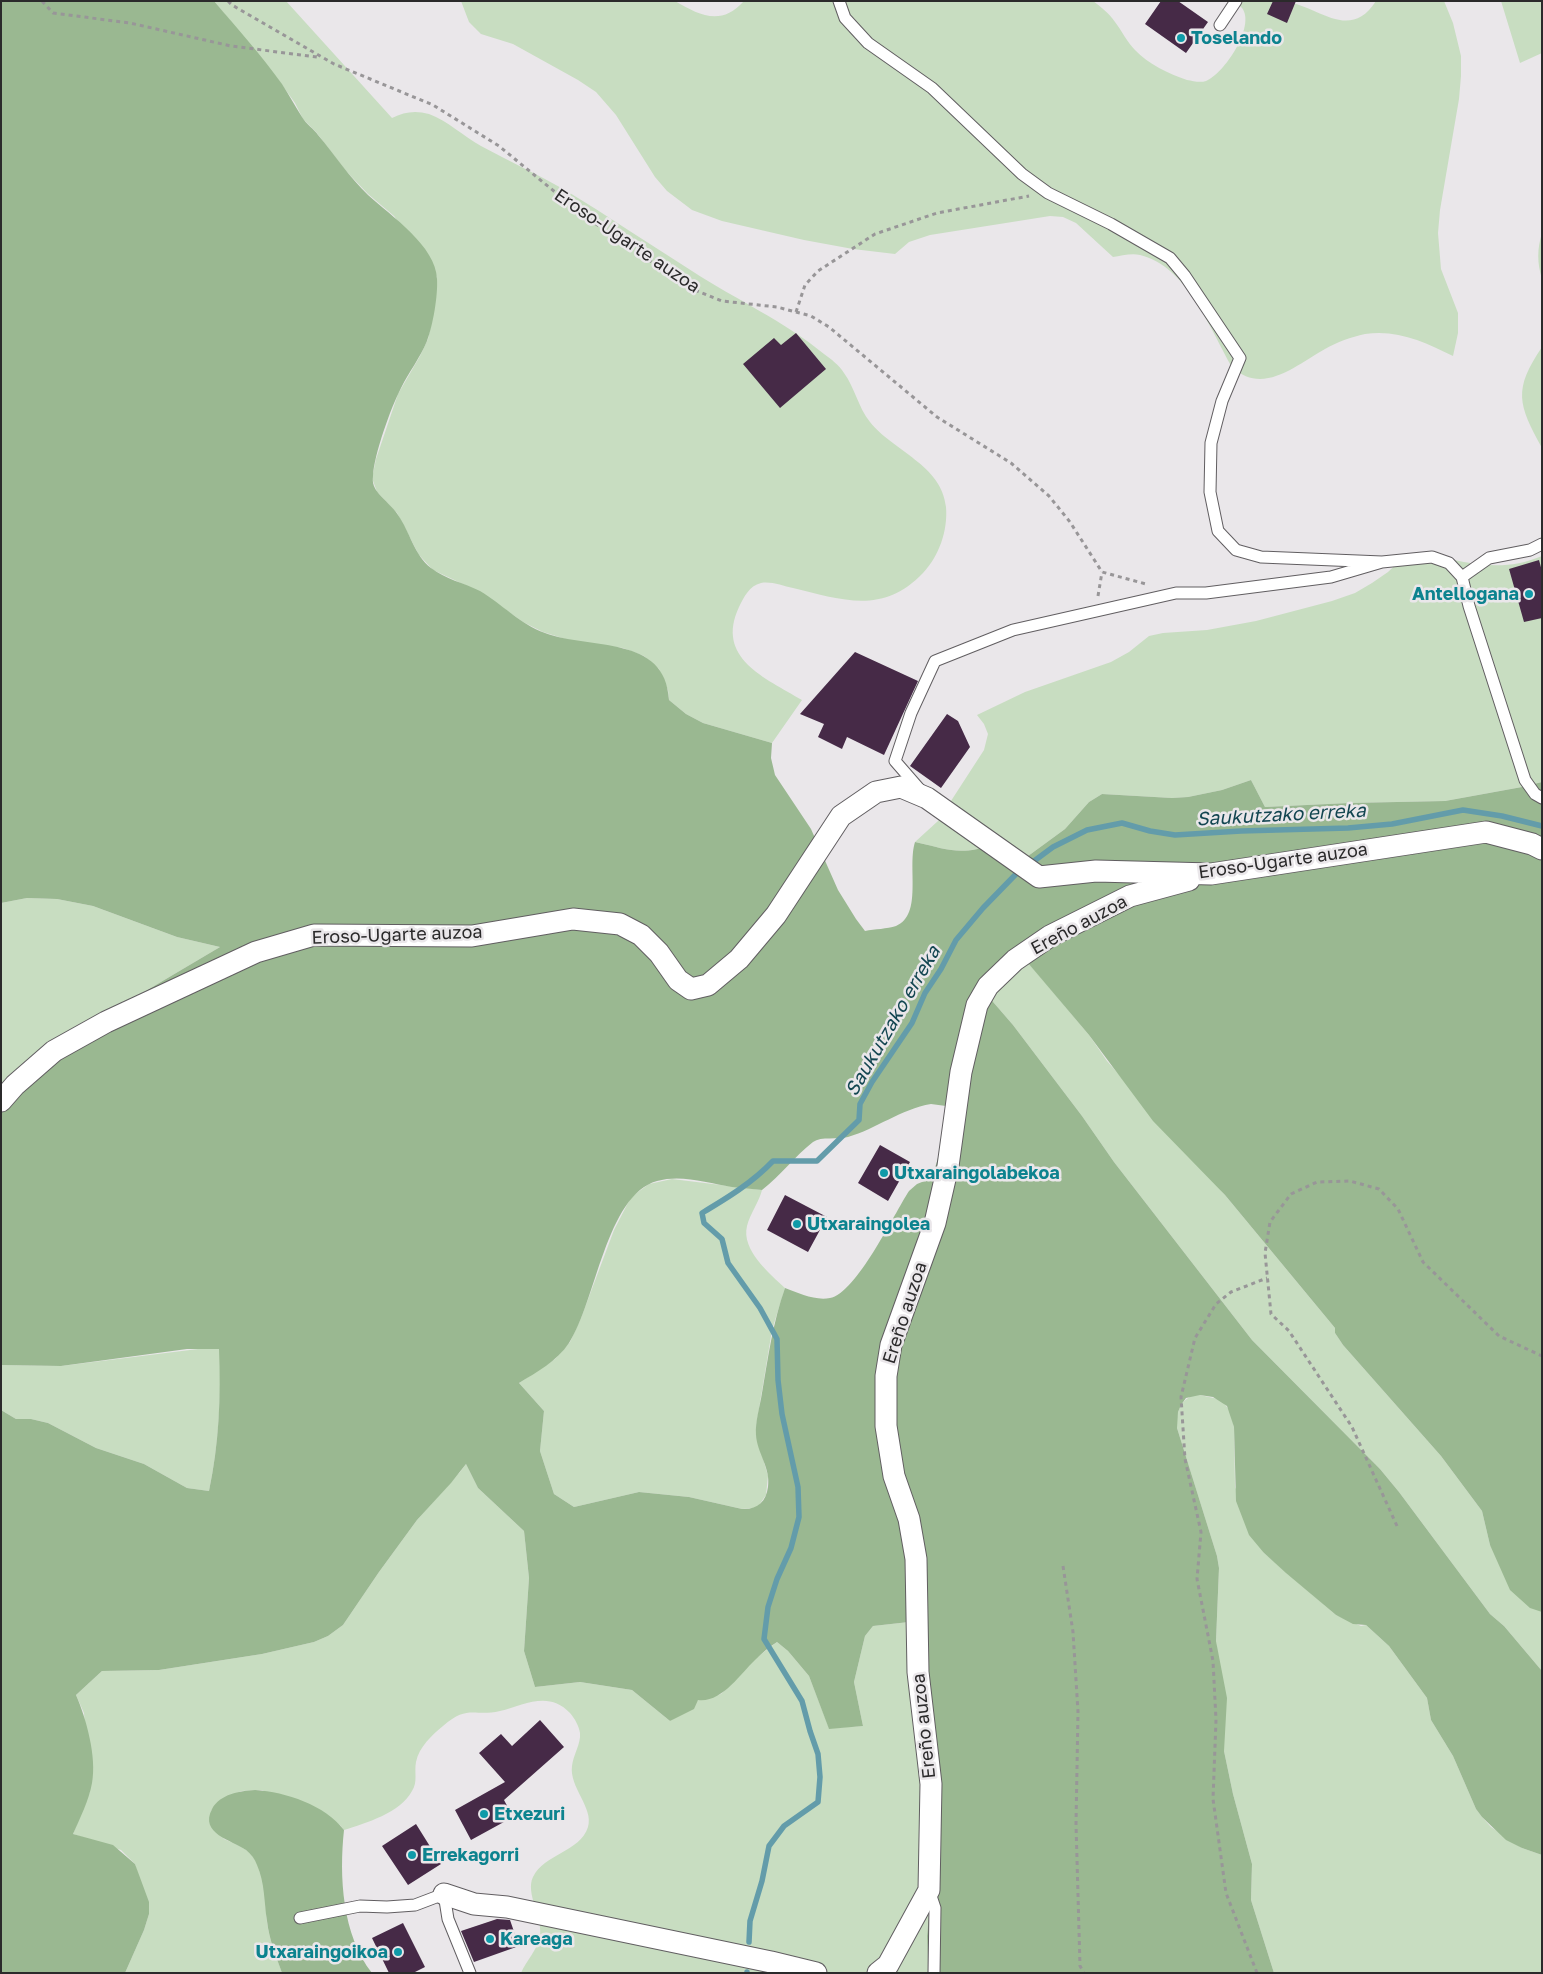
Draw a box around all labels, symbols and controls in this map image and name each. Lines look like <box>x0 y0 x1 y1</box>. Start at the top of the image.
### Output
place label: Toselando <box>1191 27 1282 49</box>
marker: Toselando <box>1175 32 1187 44</box>
street label: Eroso-Ugarte auzoa <box>550 184 704 298</box>
place label: Antellogana <box>1412 583 1519 605</box>
marker: Antellogana <box>1523 588 1535 600</box>
water label: Saukutzako erreka <box>1196 799 1366 831</box>
street label: Eroso-Ugarte auzoa <box>1197 838 1369 884</box>
street label: Ereño auzoa <box>1027 891 1131 959</box>
street label: Eroso-Ugarte auzoa <box>311 921 483 949</box>
water label: Saukutzako erreka <box>841 942 945 1100</box>
place label: Utxaraingolabekoa <box>894 1162 1060 1184</box>
marker: Utxaraingolabekoa <box>878 1167 890 1179</box>
place label: Utxaraingolea <box>807 1213 930 1235</box>
marker: Utxaraingolea <box>791 1218 803 1230</box>
street label: Ereño auzoa <box>878 1259 932 1367</box>
street label: Ereño auzoa <box>908 1672 940 1780</box>
place label: Etxezuri <box>494 1803 565 1825</box>
marker: Etxezuri <box>478 1808 490 1820</box>
place label: Errekagorri <box>422 1844 519 1866</box>
marker: Errekagorri <box>406 1849 418 1861</box>
place label: Kareaga <box>500 1928 573 1950</box>
marker: Kareaga <box>484 1933 496 1945</box>
place label: Utxaraingoikoa <box>256 1941 388 1963</box>
marker: Utxaraingoikoa <box>392 1946 404 1958</box>

